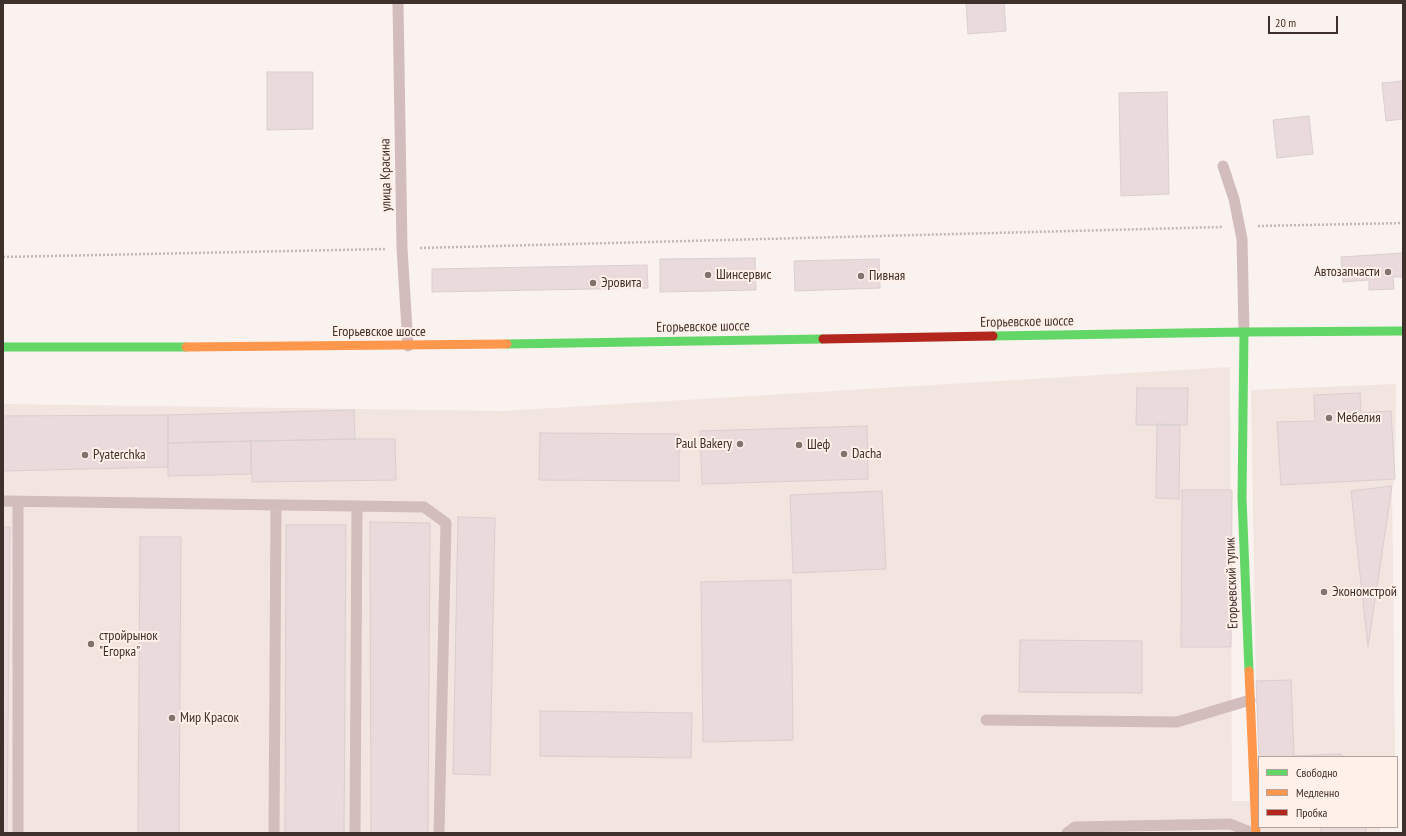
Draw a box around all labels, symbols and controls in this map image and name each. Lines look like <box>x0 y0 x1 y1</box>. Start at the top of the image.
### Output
scale bar <box>1270 8 1340 34</box>
text: 20 m <box>1275 15 1296 30</box>
street label: улица Красина <box>377 138 395 212</box>
place label: Автозапчасти <box>1314 264 1380 280</box>
place label: Шинсервис <box>716 267 771 283</box>
marker: Автозапчасти <box>1383 267 1393 277</box>
place label: Пивная <box>869 268 905 284</box>
marker: Шинсервис <box>703 270 713 280</box>
marker: Пивная <box>856 271 866 281</box>
place label: Эровита <box>601 275 642 291</box>
marker: Эровита <box>588 278 598 288</box>
street label: Егорьевское шоссе <box>980 313 1074 331</box>
street label: Егорьевское шоссе <box>656 318 750 336</box>
street label: Егорьевское шоссе <box>332 324 426 340</box>
place label: Мебелия <box>1337 410 1381 426</box>
marker: Мебелия <box>1324 413 1334 423</box>
place label: Paul Bakery <box>676 436 732 452</box>
place label: Шеф <box>807 437 830 453</box>
marker: Paul Bakery <box>735 439 745 449</box>
marker: Шеф <box>794 440 804 450</box>
place label: Dacha <box>852 446 882 462</box>
place label: Pyaterchka <box>93 447 146 463</box>
marker: Dacha <box>839 449 849 459</box>
marker: Pyaterchka <box>80 450 90 460</box>
street label: Егорьевский тупик <box>1222 537 1242 629</box>
place label: Экономстрой <box>1332 584 1397 600</box>
marker: Экономстрой <box>1319 587 1329 597</box>
place label: стройрынок "Егорка" <box>99 628 158 660</box>
marker: стройрынок "Егорка" <box>86 639 96 649</box>
place label: Мир Красок <box>180 710 239 726</box>
marker: Мир Красок <box>167 713 177 723</box>
legend <box>1258 756 1398 828</box>
text: Свободно <box>1296 765 1338 780</box>
text: Медленно <box>1296 785 1339 800</box>
text: Пробка <box>1296 805 1327 820</box>

